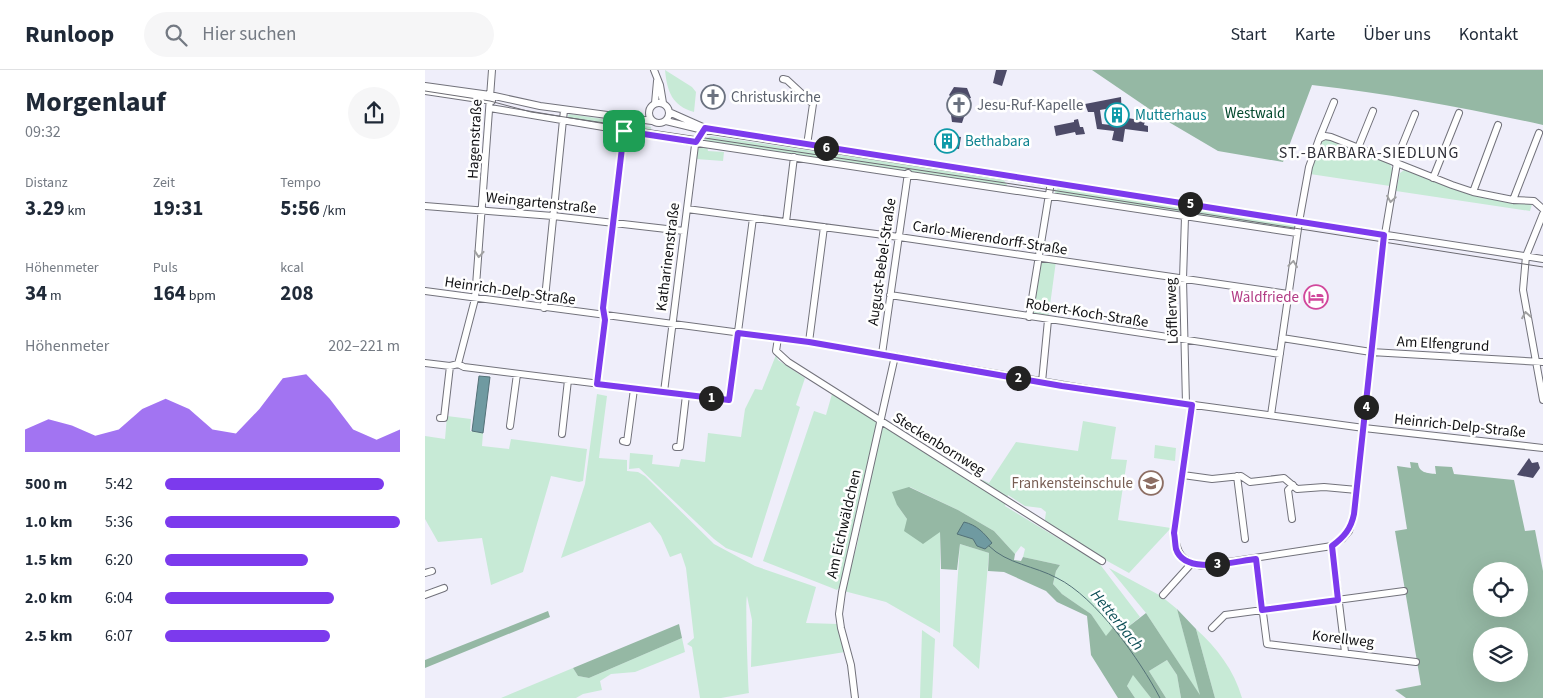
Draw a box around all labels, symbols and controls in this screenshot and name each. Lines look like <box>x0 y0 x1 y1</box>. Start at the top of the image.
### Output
search box <box>144 12 494 57</box>
text: Runloop <box>25 17 114 52</box>
icon: search <box>162 21 190 49</box>
text: Hier suchen <box>202 21 296 48</box>
text: Start <box>1230 22 1267 47</box>
text: Karte <box>1295 22 1335 47</box>
text: Über uns <box>1363 22 1431 47</box>
text: Kontakt <box>1459 22 1518 47</box>
text: Morgenlauf <box>25 82 166 122</box>
church icon: Christuskirche <box>700 84 726 110</box>
button: share <box>348 87 400 139</box>
place label: Christuskirche <box>731 87 821 108</box>
church icon: Jesu-Ruf-Kapelle <box>946 92 972 118</box>
place label: Jesu-Ruf-Kapelle <box>977 95 1083 116</box>
street label: Hagenstraße <box>462 99 488 179</box>
building icon: Mutterhaus <box>1104 102 1130 128</box>
park label: Westwald <box>1225 103 1285 124</box>
place label: Mutterhaus <box>1135 105 1207 126</box>
pin <box>603 110 645 152</box>
icon: arrive <box>610 117 638 145</box>
text: 09:32 <box>25 121 61 143</box>
building icon: Bethabara <box>934 128 960 154</box>
place label: Bethabara <box>965 131 1030 152</box>
pin: 6 <box>813 136 839 160</box>
text: 6 <box>823 138 830 158</box>
district label: ST.-BARBARA-SIEDLUNG <box>1279 142 1459 164</box>
text: Distanz <box>25 173 68 193</box>
text: Zeit <box>153 173 175 193</box>
text: Tempo <box>280 173 321 193</box>
street label: Weingartenstraße <box>485 187 597 219</box>
pin: 5 <box>1177 192 1203 216</box>
text: 3.29 <box>25 193 65 223</box>
text: 19:31 <box>153 193 203 223</box>
text: 5:56 <box>280 193 320 223</box>
text: 5 <box>1187 194 1194 214</box>
one-way arrow <box>1387 195 1397 204</box>
street label: August-Bebel-Straße <box>863 197 901 327</box>
text: km <box>65 201 86 221</box>
text: /km <box>320 201 346 221</box>
street label: Katharinenstraße <box>651 202 685 312</box>
street label: Carlo-Mierendorff-Straße <box>911 215 1069 261</box>
one-way arrow <box>474 250 485 258</box>
text: Höhenmeter <box>25 258 99 278</box>
text: Puls <box>153 258 178 278</box>
text: kcal <box>280 258 304 278</box>
one-way arrow <box>1287 259 1298 267</box>
street label: Heinrich-Delp-Straße <box>443 271 577 311</box>
street label: Löfflerweg <box>1160 277 1184 344</box>
text: 34 <box>25 278 47 308</box>
text: 164 <box>153 278 186 308</box>
text: 208 <box>280 278 314 308</box>
hotel icon: Waldfriede <box>1303 284 1329 310</box>
text: m <box>47 286 62 306</box>
text: bpm <box>186 286 216 306</box>
place label: Waldfriede <box>1231 287 1299 308</box>
street label: Robert-Koch-Straße <box>1024 293 1150 333</box>
one-way arrow <box>1522 311 1532 319</box>
street label: Am Elfengrund <box>1396 331 1490 357</box>
text: Höhenmeter <box>25 335 109 357</box>
text: 202–221 m <box>328 335 400 357</box>
pin: 2 <box>1005 366 1031 390</box>
text: 2 <box>1015 368 1022 388</box>
pin: 1 <box>699 386 723 410</box>
text: 1 <box>708 388 715 408</box>
pin: 4 <box>1353 394 1379 420</box>
text: 4 <box>1363 397 1370 417</box>
street label: Steckenbornweg <box>889 407 989 481</box>
street label: Heinrich-Delp-Straße <box>1393 409 1527 443</box>
street label: Am Eichwäldchen <box>821 467 867 581</box>
school or university icon: Frankensteinschule <box>1138 470 1164 496</box>
text: 500 m <box>25 473 67 495</box>
text: 5:42 <box>105 473 133 495</box>
place label: Frankensteinschule <box>1012 473 1133 494</box>
text: 1.0 km <box>25 511 72 533</box>
text: 5:36 <box>105 511 133 533</box>
text: 1.5 km <box>25 549 72 571</box>
text: 6:20 <box>105 549 133 571</box>
pin: 3 <box>1205 552 1229 576</box>
text: 3 <box>1214 554 1221 574</box>
map controls <box>1473 562 1528 682</box>
button: locate <box>1473 562 1528 617</box>
water label: Hetterbach <box>1085 585 1149 655</box>
text: 2.0 km <box>25 587 72 609</box>
text: 6:04 <box>105 587 133 609</box>
text: 2.5 km <box>25 625 72 647</box>
text: 6:07 <box>105 625 133 647</box>
street label: Korellweg <box>1311 625 1376 653</box>
button: layers <box>1473 627 1528 682</box>

